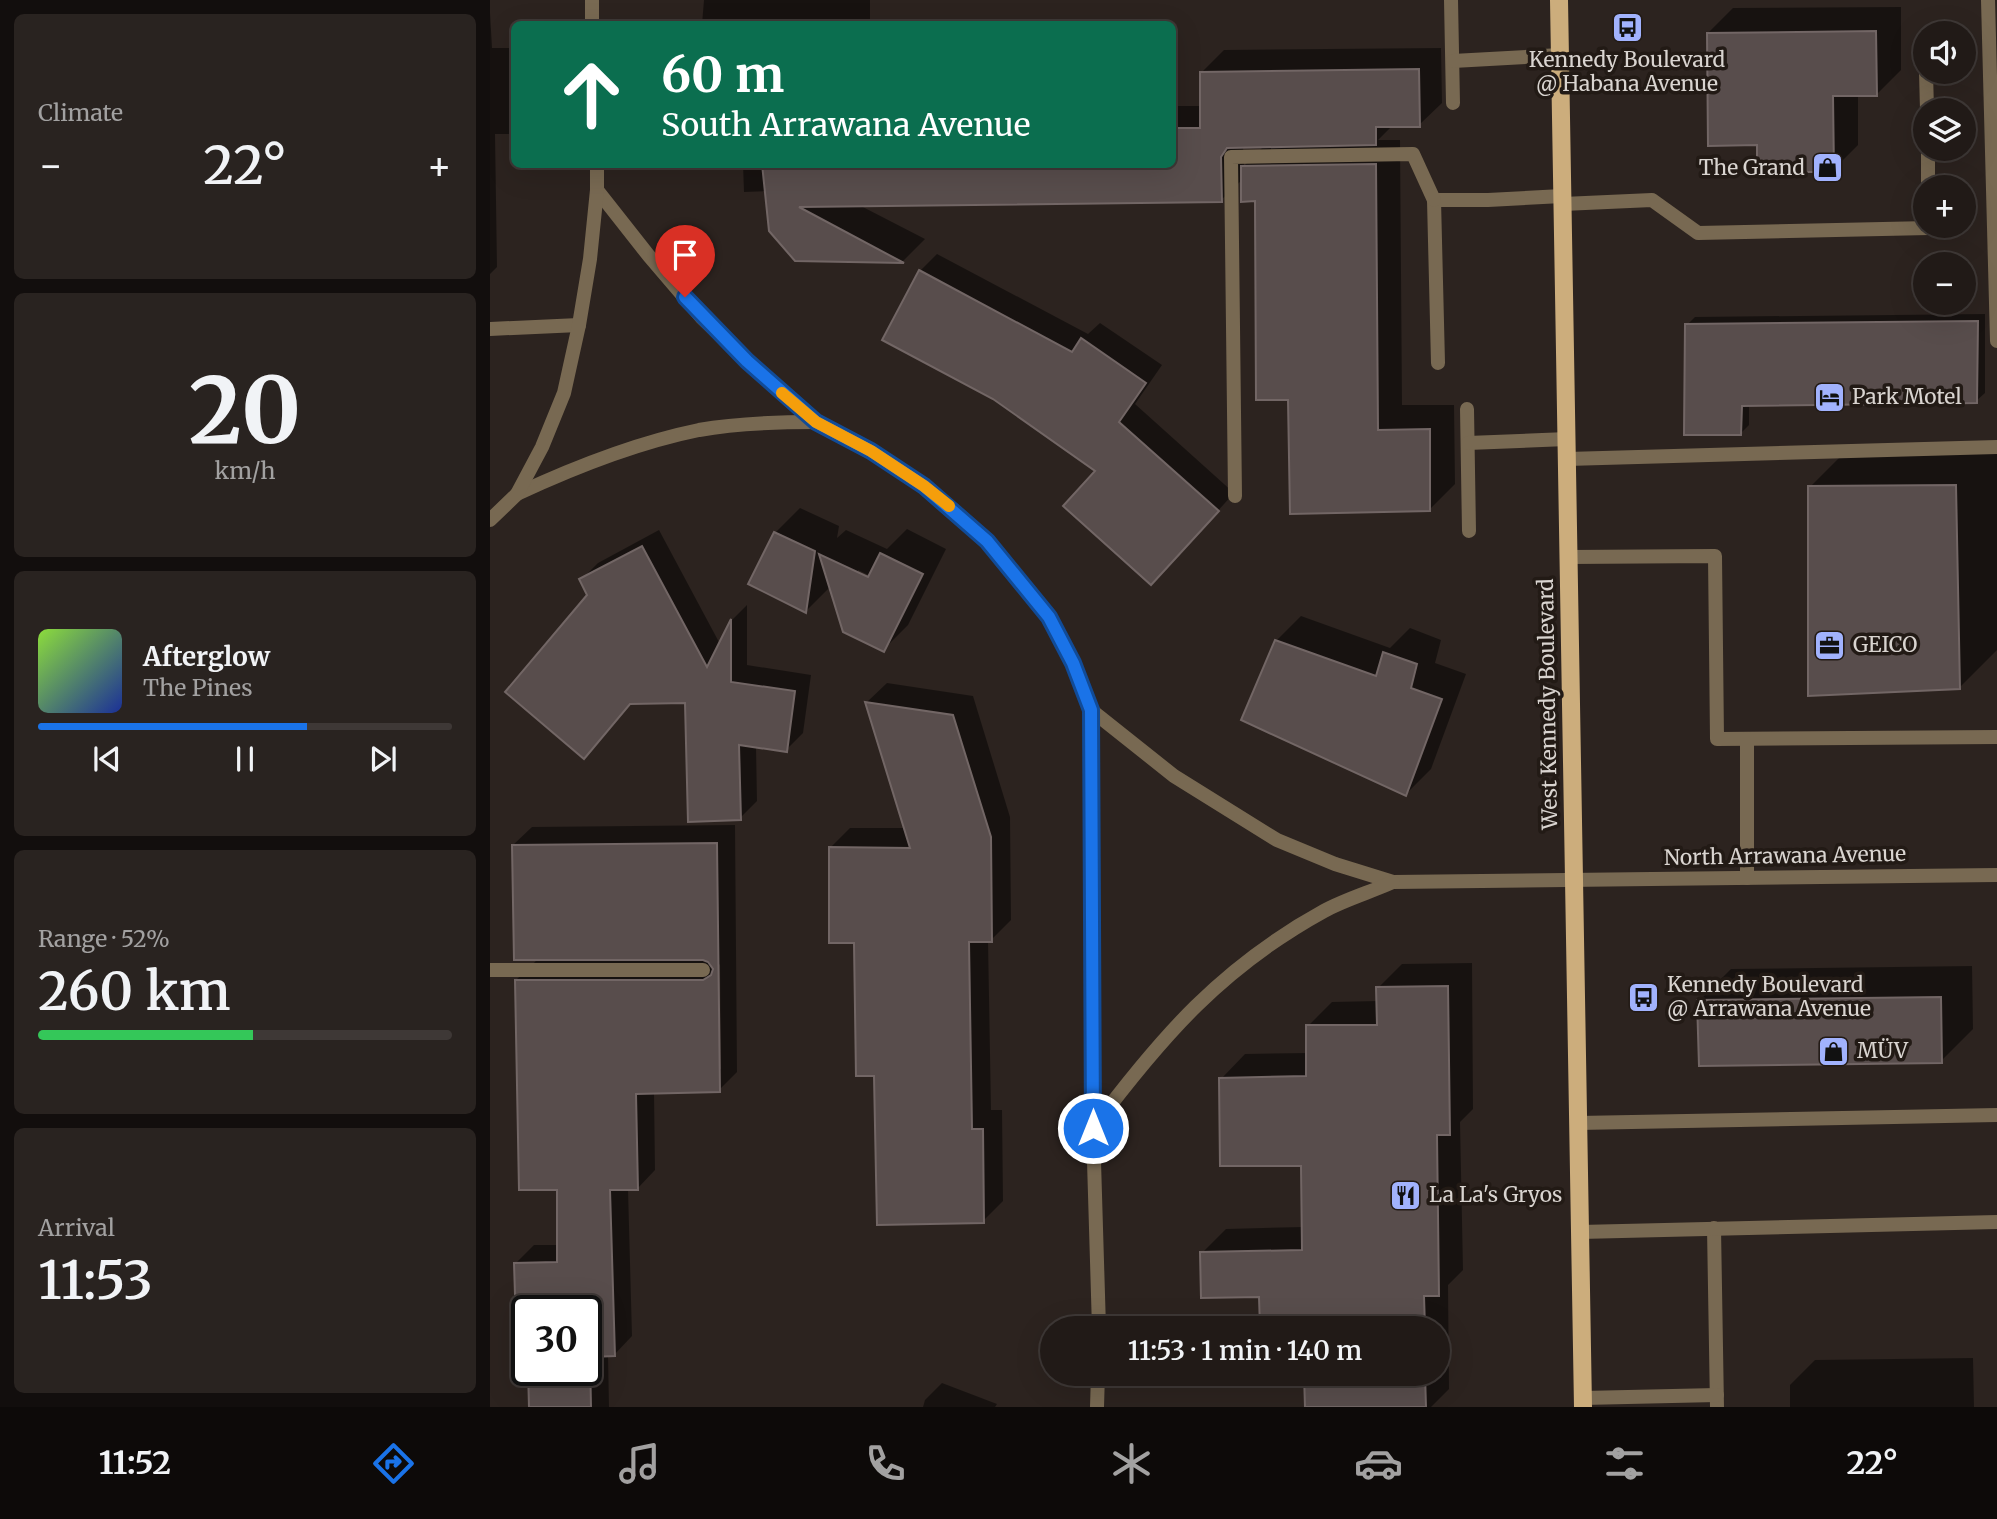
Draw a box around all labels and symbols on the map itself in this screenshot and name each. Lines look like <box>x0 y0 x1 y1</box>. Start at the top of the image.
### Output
bus stop icon: Kennedy Boulevard @ Habana Avenue <box>1610 11 1644 45</box>
place label: Kennedy Boulevard @ Habana Avenue <box>1529 46 1726 97</box>
shop icon: The Grand <box>1811 151 1845 185</box>
place label: The Grand <box>1699 154 1805 181</box>
pin <box>655 225 715 297</box>
hotel icon: Park Motel <box>1812 380 1846 414</box>
place label: Park Motel <box>1852 383 1962 410</box>
street label: West Kennedy Boulevard <box>1532 578 1563 831</box>
office icon: GEICO <box>1813 628 1847 662</box>
place label: GEICO <box>1853 631 1917 658</box>
street label: North Arrawana Avenue <box>1664 840 1906 871</box>
place label: Kennedy Boulevard @ Arrawana Avenue <box>1667 971 1871 1022</box>
bus stop icon: Kennedy Boulevard @ Arrawana Avenue <box>1627 980 1661 1014</box>
shop icon: MÜV <box>1817 1034 1851 1068</box>
place label: MÜV <box>1857 1037 1909 1064</box>
position arrow <box>1056 1091 1130 1165</box>
restaurant icon: La La's Gryos <box>1389 1178 1423 1212</box>
place label: La La's Gryos <box>1429 1181 1562 1208</box>
speed limit sign: 30 <box>511 1295 602 1386</box>

